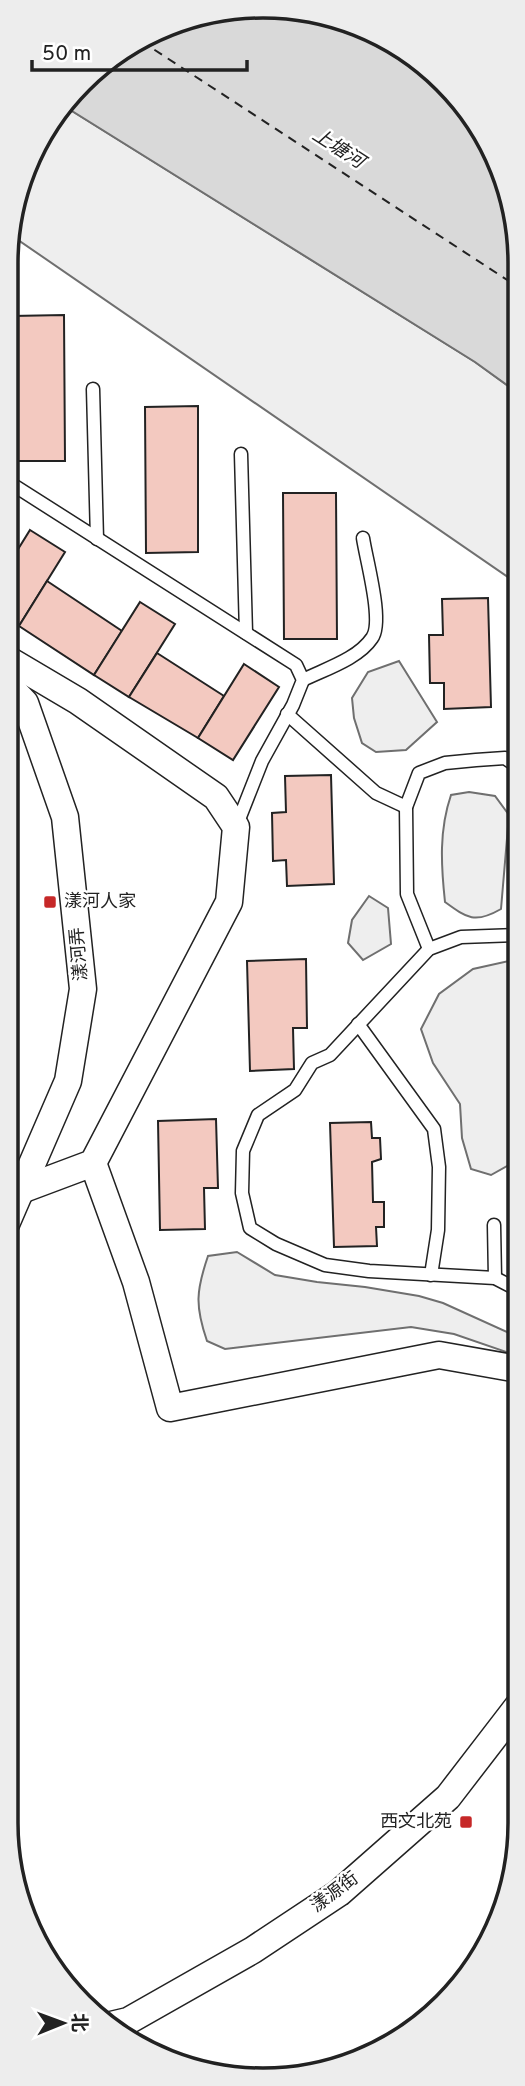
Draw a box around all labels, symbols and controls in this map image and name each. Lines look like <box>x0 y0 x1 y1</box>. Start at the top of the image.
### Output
scale bar <box>32 28 247 72</box>
text: 50 m <box>42 41 91 68</box>
water label: 上塘河 <box>308 123 372 177</box>
place label: 漾河人家 <box>64 891 136 914</box>
marker: 漾河人家 <box>42 894 58 910</box>
street label: 漾河弄 <box>66 926 94 982</box>
place label: 西文北苑 <box>380 1811 452 1834</box>
marker: 西文北苑 <box>458 1814 474 1830</box>
street label: 漾源街 <box>307 1868 363 1918</box>
north arrow <box>28 1988 98 2058</box>
text: 北 <box>66 2013 90 2032</box>

